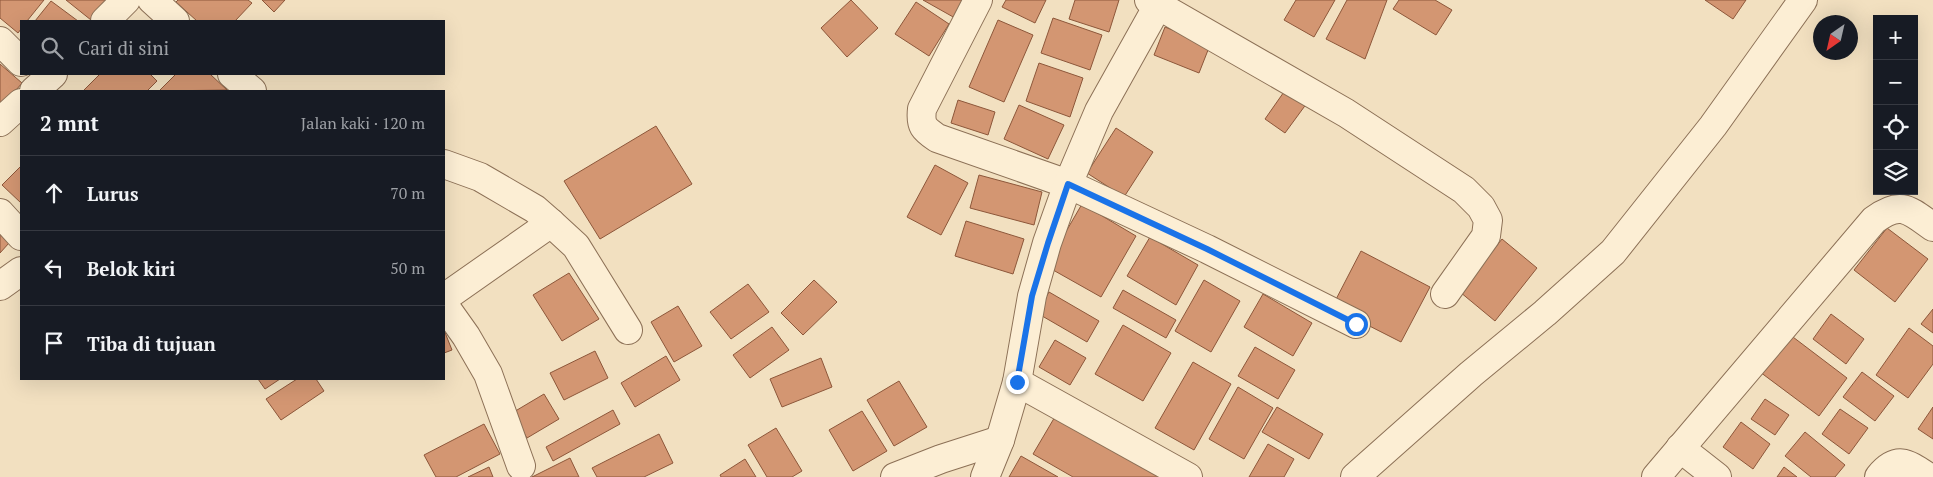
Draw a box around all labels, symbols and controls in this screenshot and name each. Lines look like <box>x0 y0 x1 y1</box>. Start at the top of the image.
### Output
north arrow <box>1813 15 1858 60</box>
map controls <box>1873 15 1918 195</box>
button: + <box>1873 15 1918 60</box>
search box <box>20 20 445 75</box>
icon: search <box>38 34 66 62</box>
text: Cari di sini <box>78 35 169 60</box>
button: − <box>1873 60 1918 105</box>
button: locate <box>1873 105 1918 150</box>
text: 2 mnt <box>40 109 99 137</box>
text: Jalan kaki · 120 m <box>301 112 425 134</box>
button: layers <box>1873 150 1918 195</box>
icon: ahead <box>40 179 68 207</box>
text: Lurus <box>87 181 139 206</box>
text: 70 m <box>390 182 425 204</box>
icon: left <box>40 254 68 282</box>
text: Belok kiri <box>87 256 175 281</box>
text: 50 m <box>390 257 425 279</box>
route start <box>1345 313 1368 336</box>
icon: arrive <box>40 329 68 357</box>
text: Tiba di tujuan <box>87 331 216 356</box>
route end <box>1006 371 1029 394</box>

